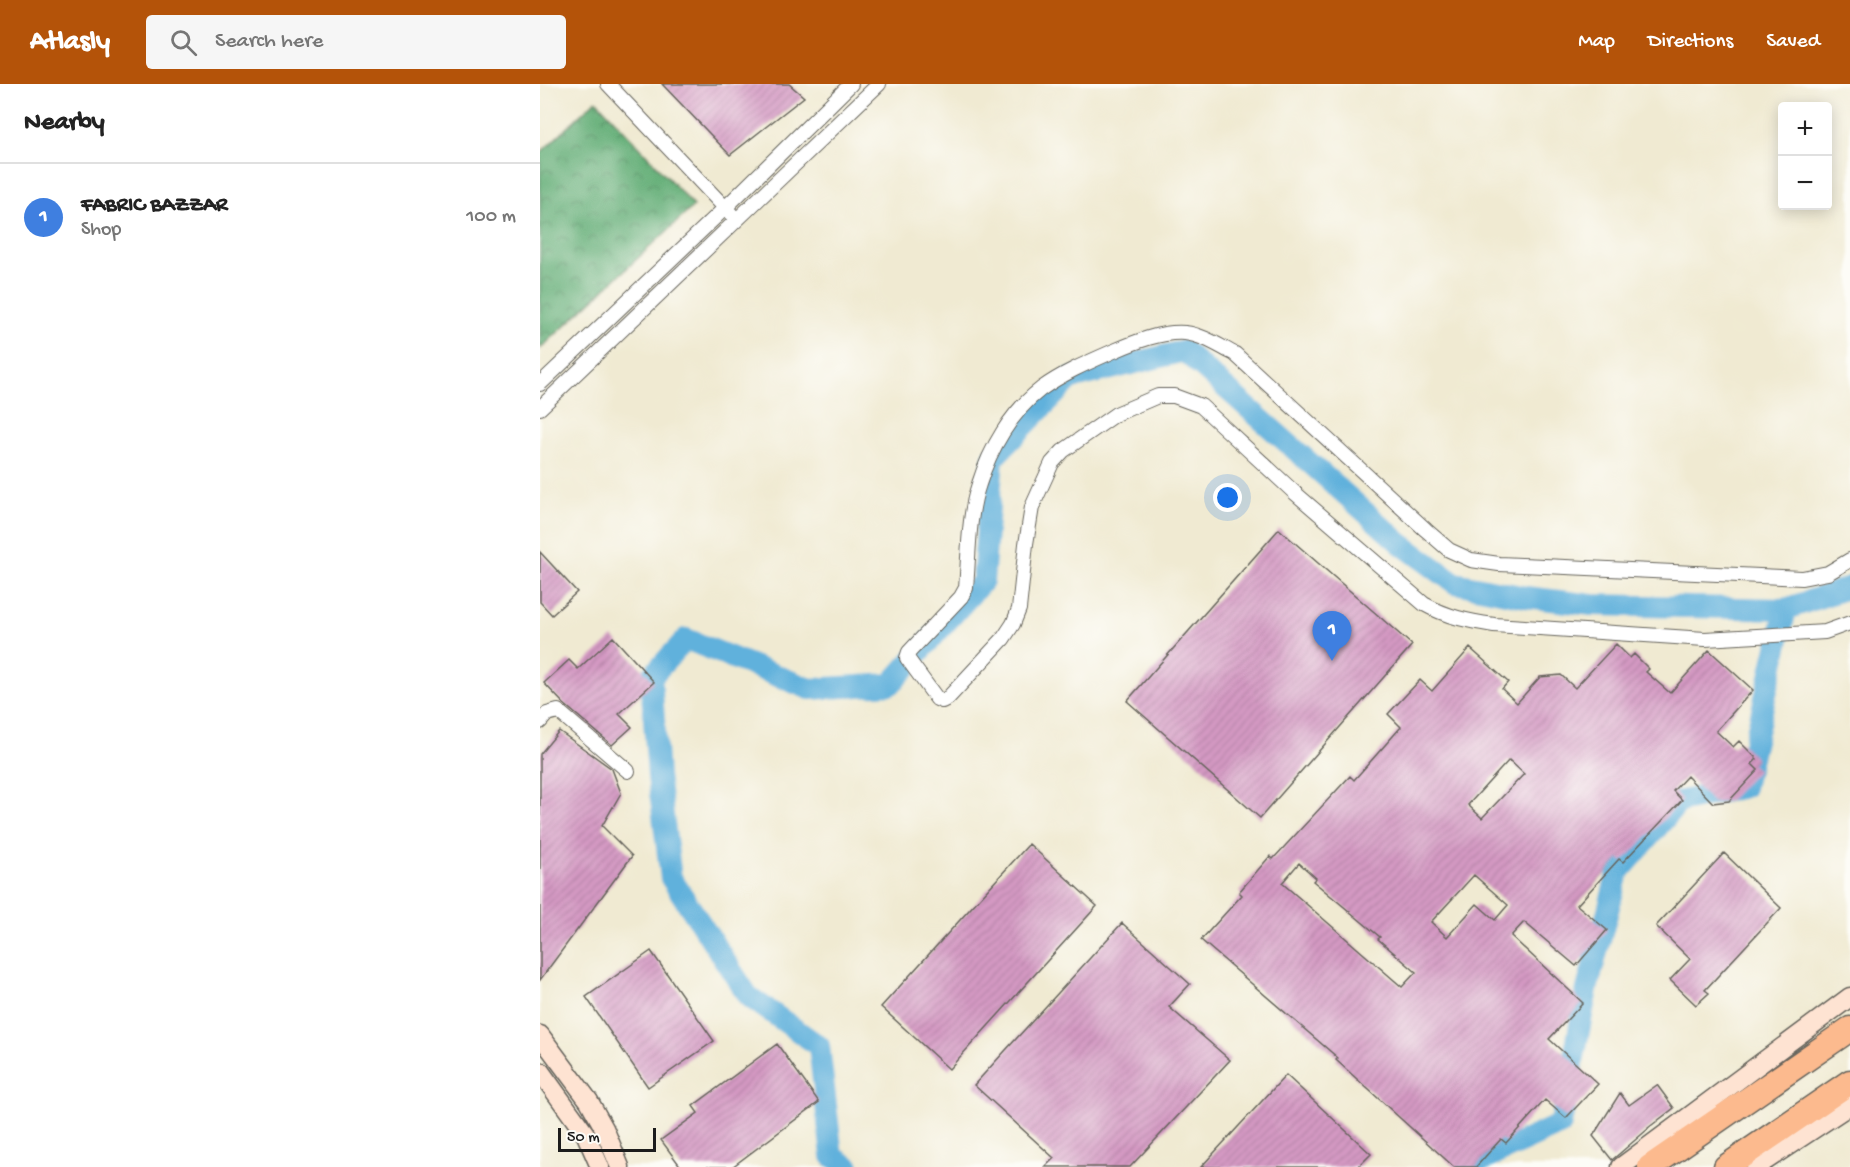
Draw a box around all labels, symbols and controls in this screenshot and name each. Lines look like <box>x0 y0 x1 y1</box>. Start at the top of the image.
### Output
search box <box>146 15 566 69</box>
text: Atlasly <box>30 26 110 59</box>
icon: search <box>167 26 200 59</box>
text: Search here <box>215 29 323 55</box>
text: Map <box>1578 30 1615 55</box>
text: Directions <box>1648 30 1733 55</box>
text: Saved <box>1766 30 1820 55</box>
map controls <box>1778 102 1832 210</box>
button: + <box>1778 102 1832 156</box>
text: Nearby <box>24 108 105 139</box>
button: − <box>1778 156 1832 210</box>
text: FABRIC BAZZAR <box>81 193 228 219</box>
text: 1 <box>39 206 48 229</box>
text: 100 m <box>466 206 516 229</box>
text: Shop <box>81 219 121 242</box>
your location <box>1213 483 1242 512</box>
pin: 1 <box>1312 612 1352 661</box>
scale bar <box>558 1125 656 1152</box>
text: 50 m <box>567 1129 600 1148</box>

